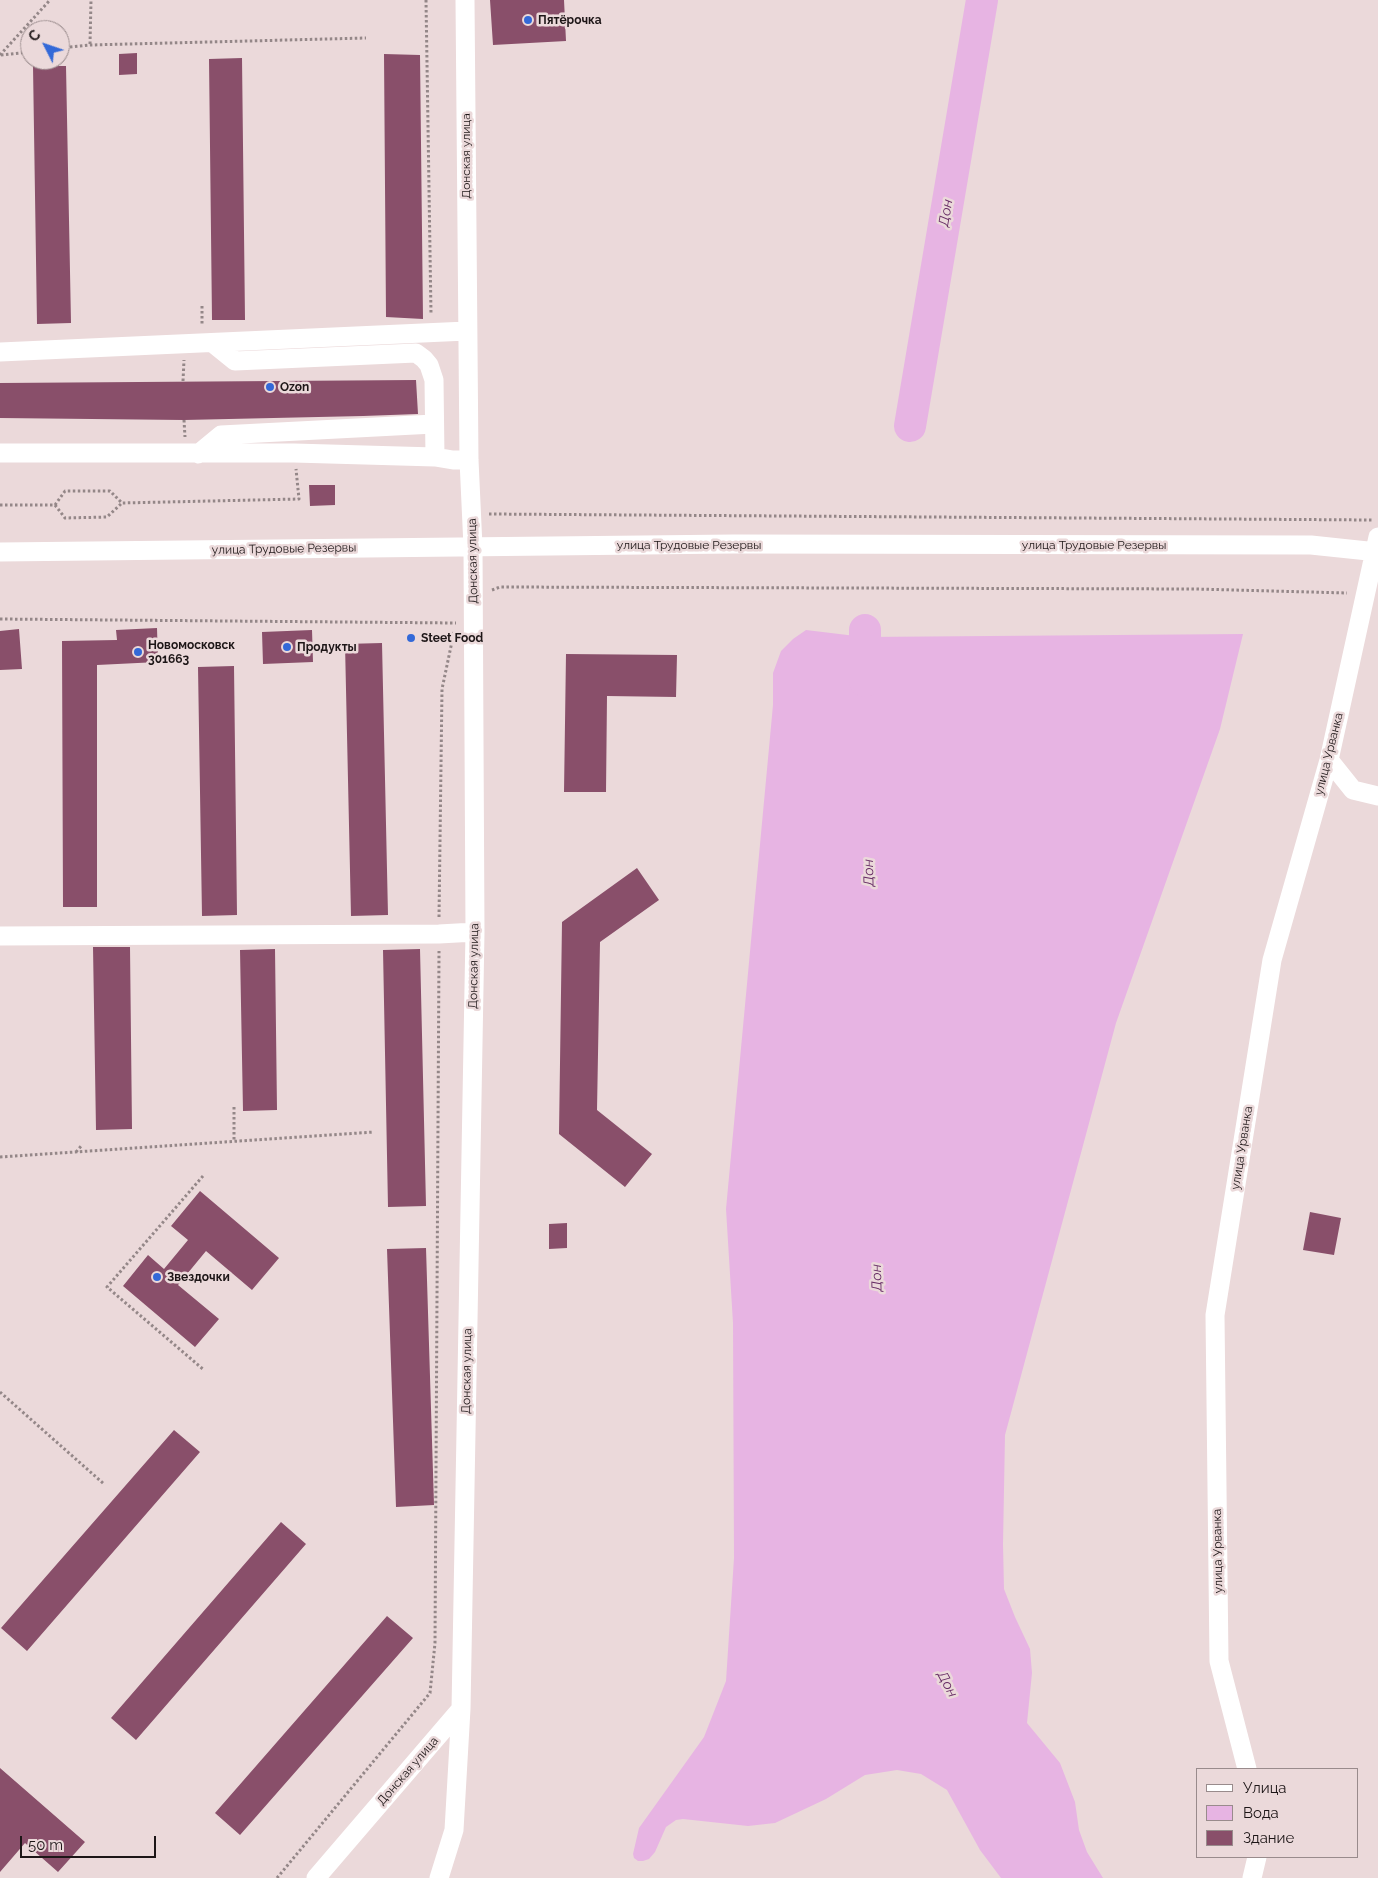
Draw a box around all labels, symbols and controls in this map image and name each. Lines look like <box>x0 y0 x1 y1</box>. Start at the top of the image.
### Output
place label: Пятёрочка <box>538 13 602 27</box>
marker: Пятёрочка <box>522 14 534 26</box>
north arrow <box>20 20 70 70</box>
text: С <box>25 27 44 45</box>
street label: Донская улица <box>459 113 473 199</box>
water label: Дон <box>935 198 957 228</box>
place label: Ozon <box>280 380 309 394</box>
marker: Ozon <box>264 381 276 393</box>
street label: Донская улица <box>465 518 481 604</box>
street label: улица Трудовые Резервы <box>617 538 761 552</box>
street label: улица Трудовые Резервы <box>1022 538 1166 552</box>
street label: улица Трудовые Резервы <box>212 541 356 557</box>
place label: Steet Food <box>421 631 483 645</box>
marker: Steet Food <box>405 632 417 644</box>
place label: Новомосковск 301663 <box>148 638 235 666</box>
place label: Продукты <box>297 640 357 654</box>
marker: Продукты <box>281 641 293 653</box>
marker: Новомосковск 301663 <box>132 646 144 658</box>
street label: улица Урванка <box>1312 711 1346 797</box>
water label: Дон <box>860 859 878 887</box>
street label: Донская улица <box>466 923 482 1009</box>
street label: улица Урванка <box>1228 1105 1256 1191</box>
water label: Дон <box>868 1264 886 1292</box>
place label: Звездочки <box>167 1270 230 1284</box>
marker: Звездочки <box>151 1271 163 1283</box>
street label: Донская улица <box>459 1328 475 1414</box>
street label: улица Урванка <box>1210 1509 1226 1593</box>
water label: Дон <box>933 1668 961 1700</box>
street label: Донская улица <box>374 1734 442 1808</box>
legend <box>1196 1768 1358 1858</box>
text: Улица <box>1243 1779 1287 1797</box>
text: Вода <box>1243 1804 1279 1822</box>
scale bar <box>22 1826 159 1858</box>
text: Здание <box>1243 1829 1294 1847</box>
text: 50 m <box>28 1836 63 1854</box>

